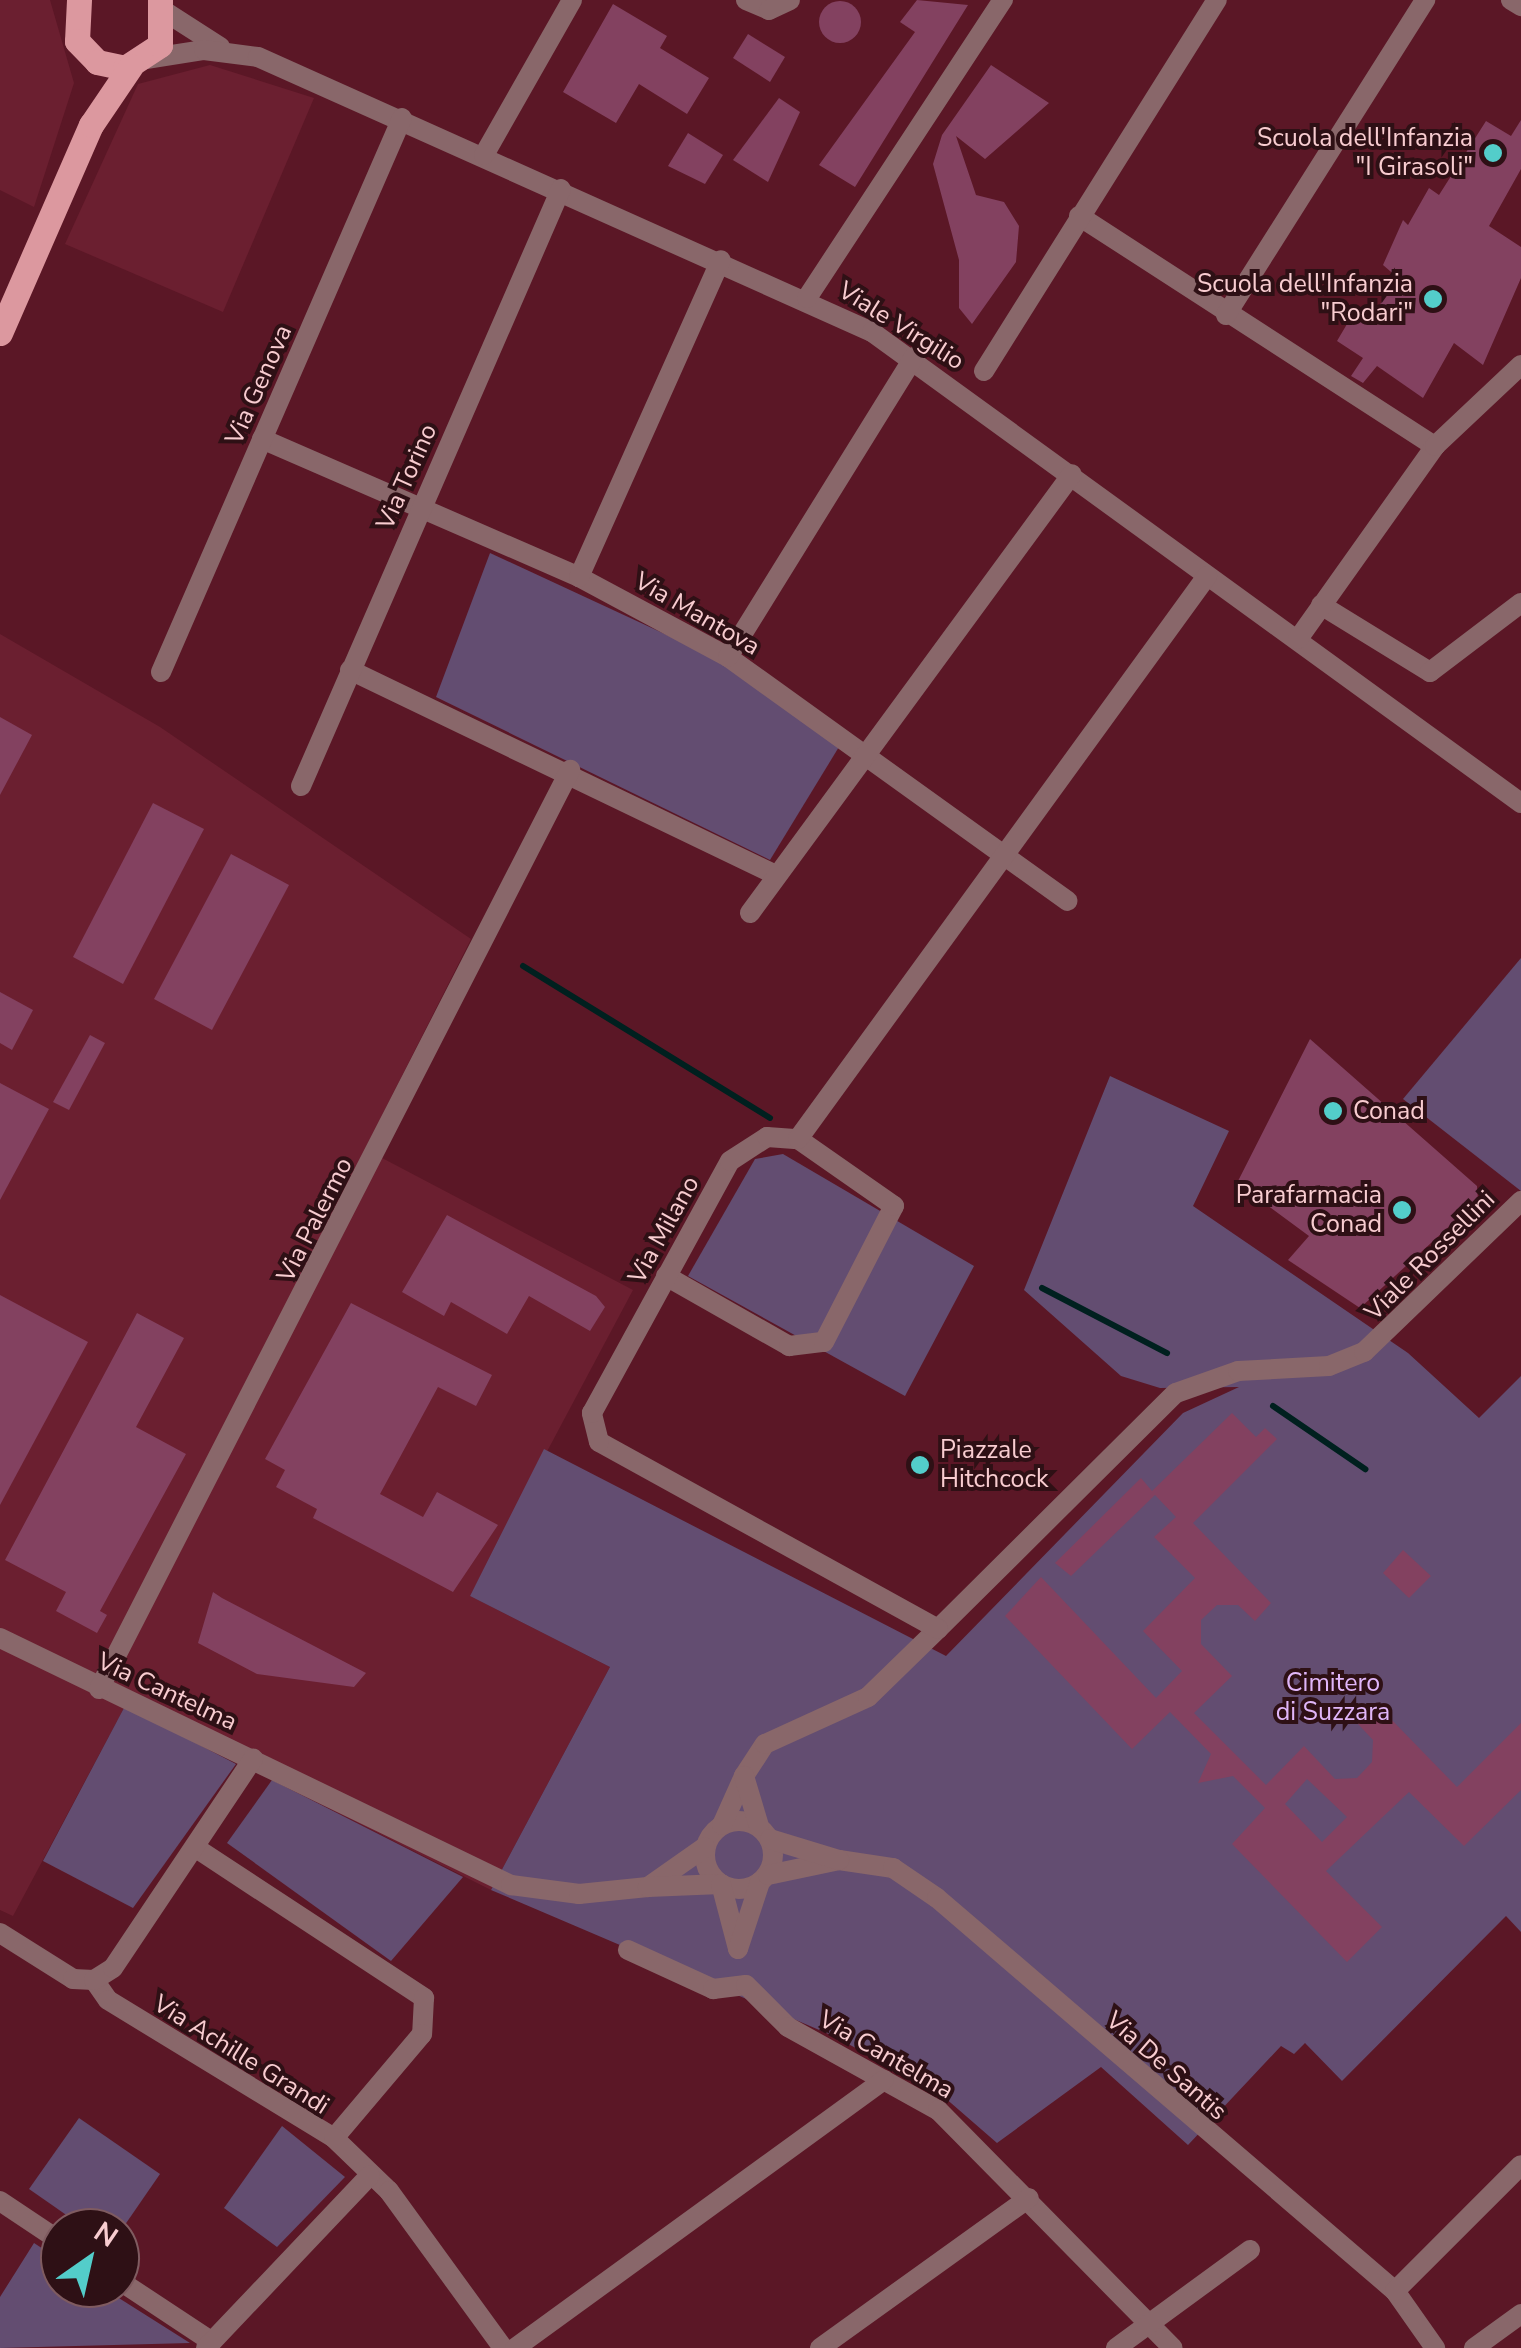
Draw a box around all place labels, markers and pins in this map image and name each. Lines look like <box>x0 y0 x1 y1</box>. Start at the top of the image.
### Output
place label: Scuola dell'Infanzia "I Girasoli" <box>1257 124 1473 183</box>
marker: Scuola dell'Infanzia "I Girasoli" <box>1482 142 1504 164</box>
place label: Scuola dell'Infanzia "Rodari" <box>1197 270 1413 329</box>
marker: Scuola dell'Infanzia "Rodari" <box>1422 288 1444 310</box>
place label: Conad <box>1353 1096 1425 1126</box>
marker: Conad <box>1322 1100 1344 1122</box>
place label: Parafarmacia Conad <box>1236 1181 1382 1240</box>
marker: Parafarmacia Conad <box>1391 1199 1413 1221</box>
place label: Piazzale Hitchcock <box>940 1436 1049 1495</box>
marker: Piazzale Hitchcock <box>909 1454 931 1476</box>

